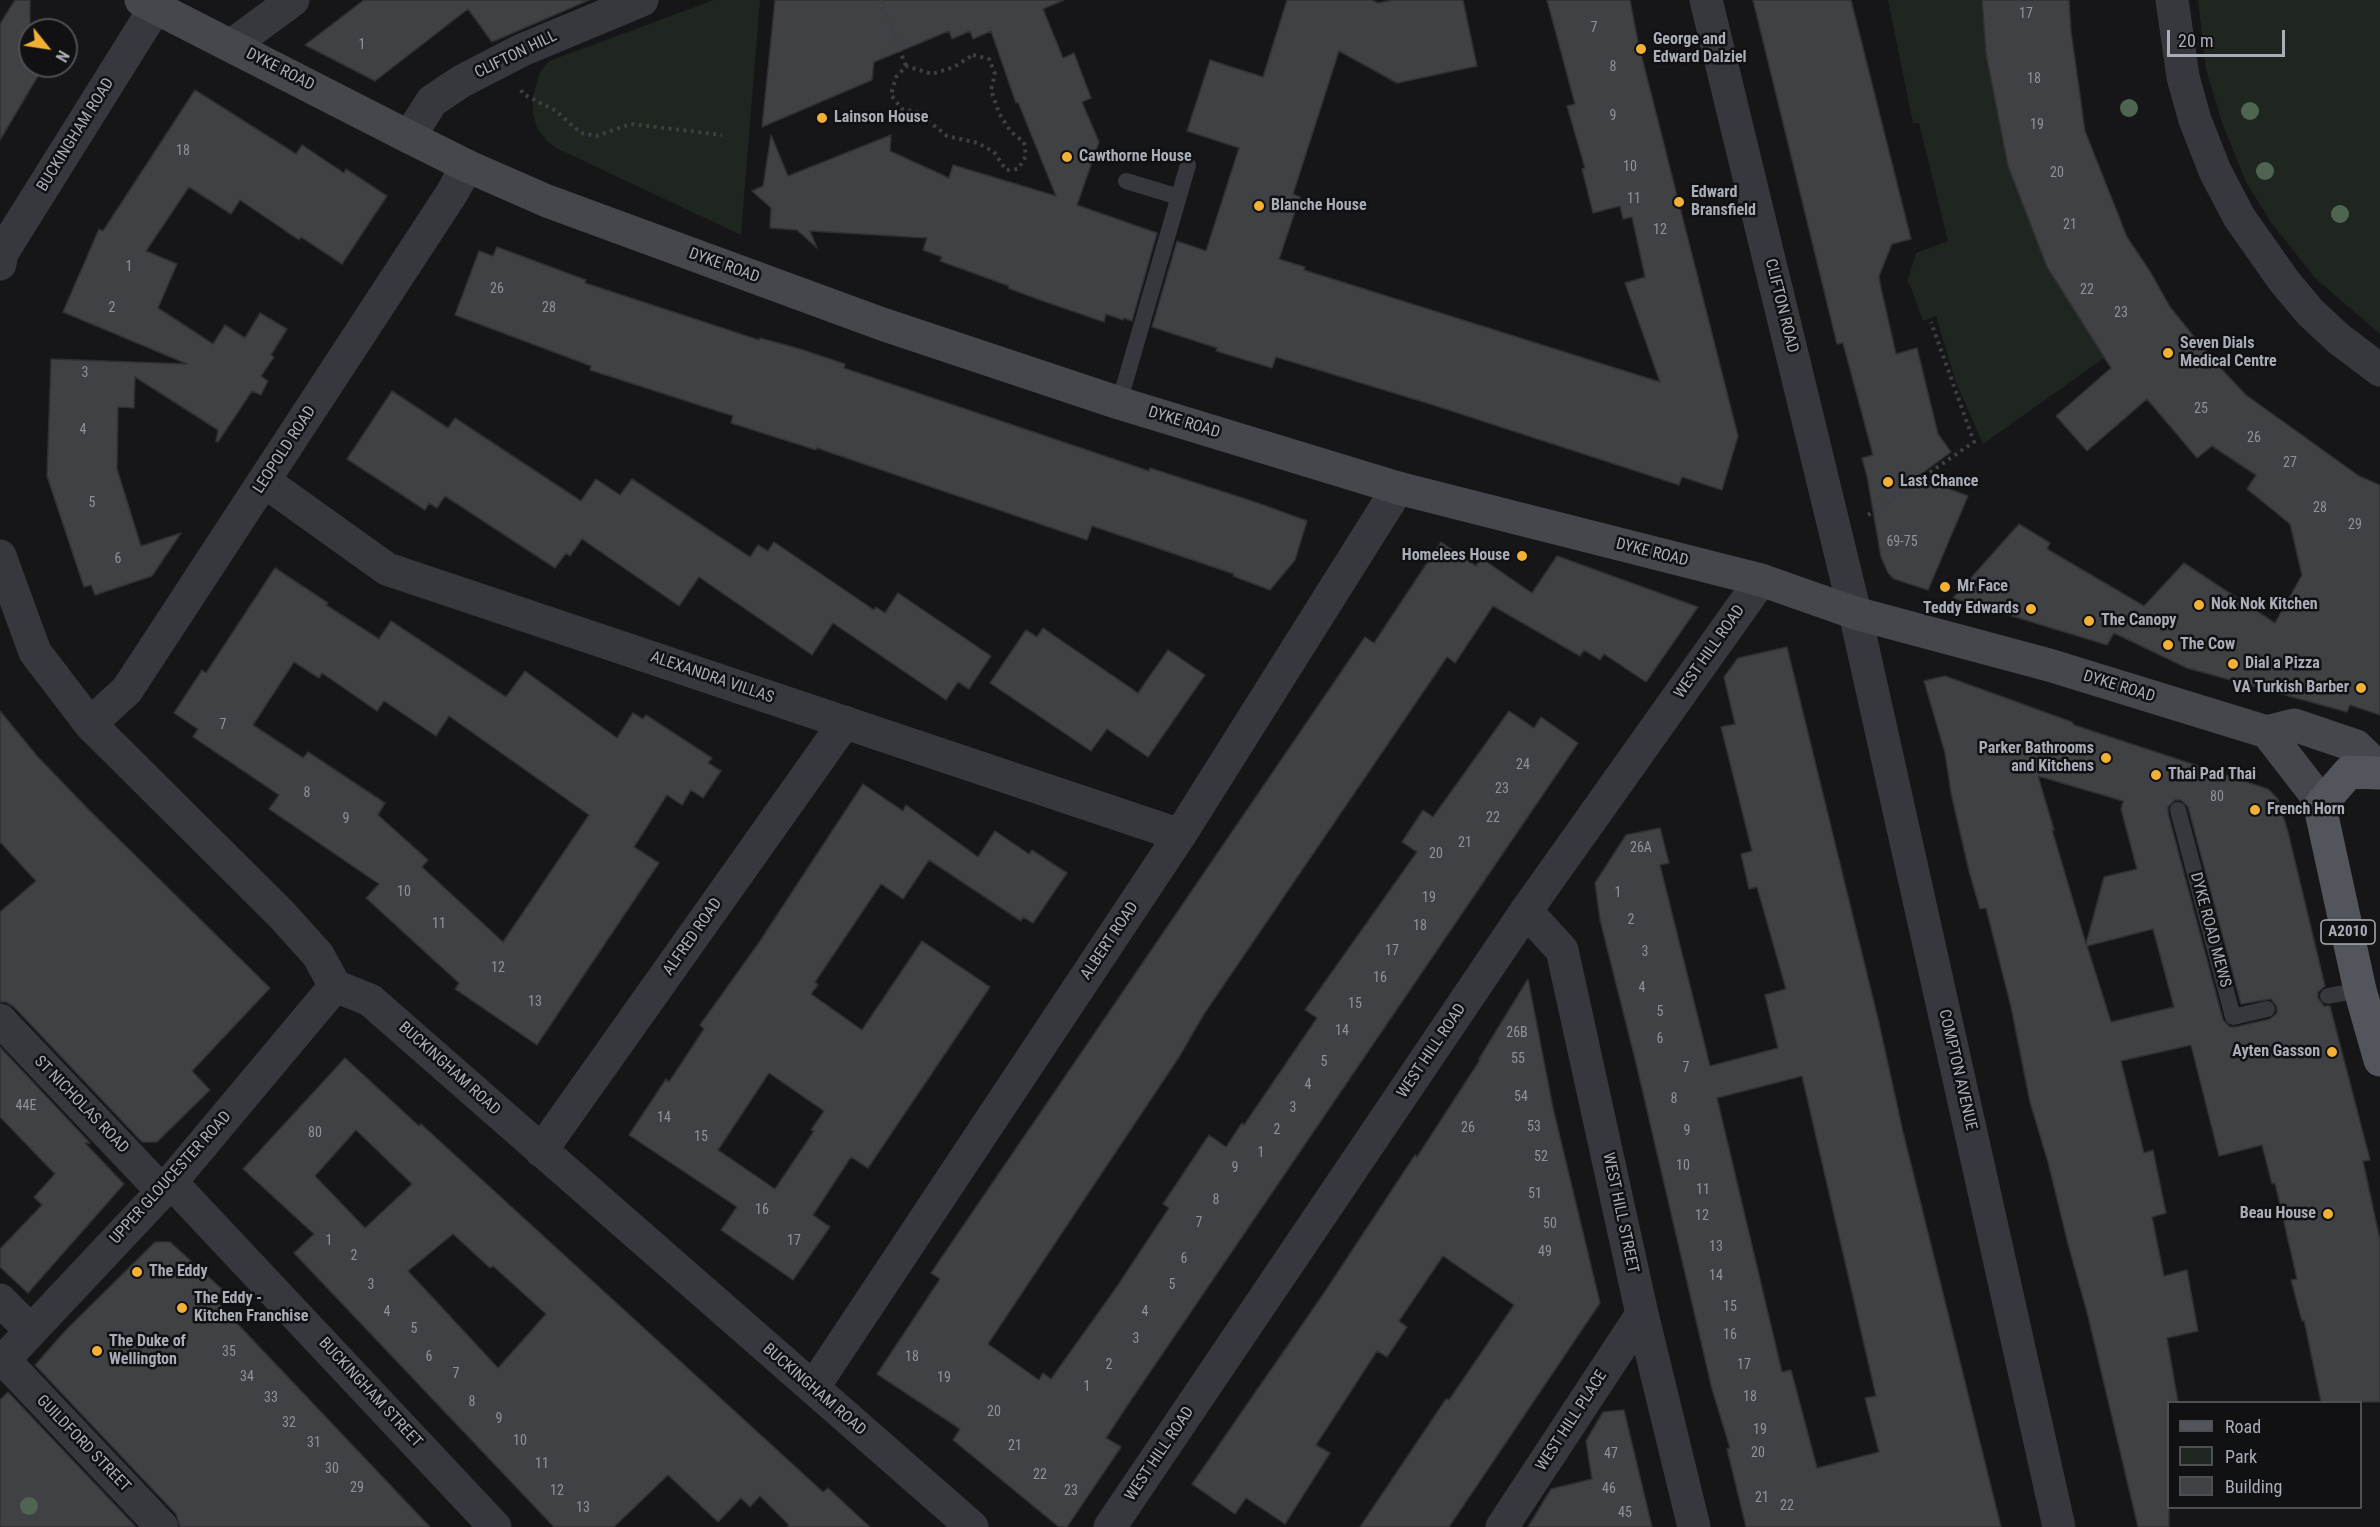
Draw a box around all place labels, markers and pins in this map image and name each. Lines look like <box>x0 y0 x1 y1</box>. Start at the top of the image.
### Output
place label: George and Edward Dalziel <box>1653 30 1747 68</box>
marker: George and Edward Dalziel <box>1634 42 1648 56</box>
place label: Lainson House <box>834 108 928 128</box>
marker: Lainson House <box>815 111 829 125</box>
place label: Cawthorne House <box>1079 147 1192 167</box>
marker: Cawthorne House <box>1060 150 1074 164</box>
place label: Edward Bransfield <box>1691 183 1756 221</box>
marker: Edward Bransfield <box>1672 195 1686 209</box>
place label: Blanche House <box>1271 196 1367 216</box>
marker: Blanche House <box>1252 199 1266 213</box>
place label: Seven Dials Medical Centre <box>2180 334 2277 372</box>
marker: Seven Dials Medical Centre <box>2161 346 2175 360</box>
place label: Last Chance <box>1900 472 1978 492</box>
marker: Last Chance <box>1881 475 1895 489</box>
place label: Homelees House <box>1402 546 1510 566</box>
marker: Homelees House <box>1515 549 1529 563</box>
place label: Mr Face <box>1957 577 2008 597</box>
marker: Mr Face <box>1938 580 1952 594</box>
place label: Nok Nok Kitchen <box>2211 595 2318 615</box>
marker: Nok Nok Kitchen <box>2192 598 2206 612</box>
place label: Teddy Edwards <box>1923 599 2019 619</box>
marker: Teddy Edwards <box>2024 602 2038 616</box>
place label: The Canopy <box>2101 611 2176 631</box>
marker: The Canopy <box>2082 614 2096 628</box>
place label: The Cow <box>2180 635 2235 655</box>
marker: The Cow <box>2161 638 2175 652</box>
place label: Dial a Pizza <box>2245 654 2320 674</box>
marker: Dial a Pizza <box>2226 657 2240 671</box>
place label: VA Turkish Barber <box>2233 678 2349 698</box>
marker: VA Turkish Barber <box>2354 681 2368 695</box>
place label: Parker Bathrooms and Kitchens <box>1979 739 2094 777</box>
marker: Parker Bathrooms and Kitchens <box>2099 751 2113 765</box>
place label: Thai Pad Thai <box>2168 765 2256 785</box>
marker: Thai Pad Thai <box>2149 768 2163 782</box>
place label: French Horn <box>2267 800 2345 820</box>
marker: French Horn <box>2248 803 2262 817</box>
place label: Ayten Gasson <box>2232 1042 2320 1062</box>
marker: Ayten Gasson <box>2325 1045 2339 1059</box>
place label: Beau House <box>2240 1204 2316 1224</box>
marker: Beau House <box>2321 1207 2335 1221</box>
place label: The Eddy <box>149 1262 208 1282</box>
marker: The Eddy <box>130 1265 144 1279</box>
place label: The Eddy - Kitchen Franchise <box>194 1289 308 1327</box>
marker: The Eddy - Kitchen Franchise <box>175 1301 189 1315</box>
place label: The Duke of Wellington <box>109 1332 186 1370</box>
marker: The Duke of Wellington <box>90 1344 104 1358</box>

